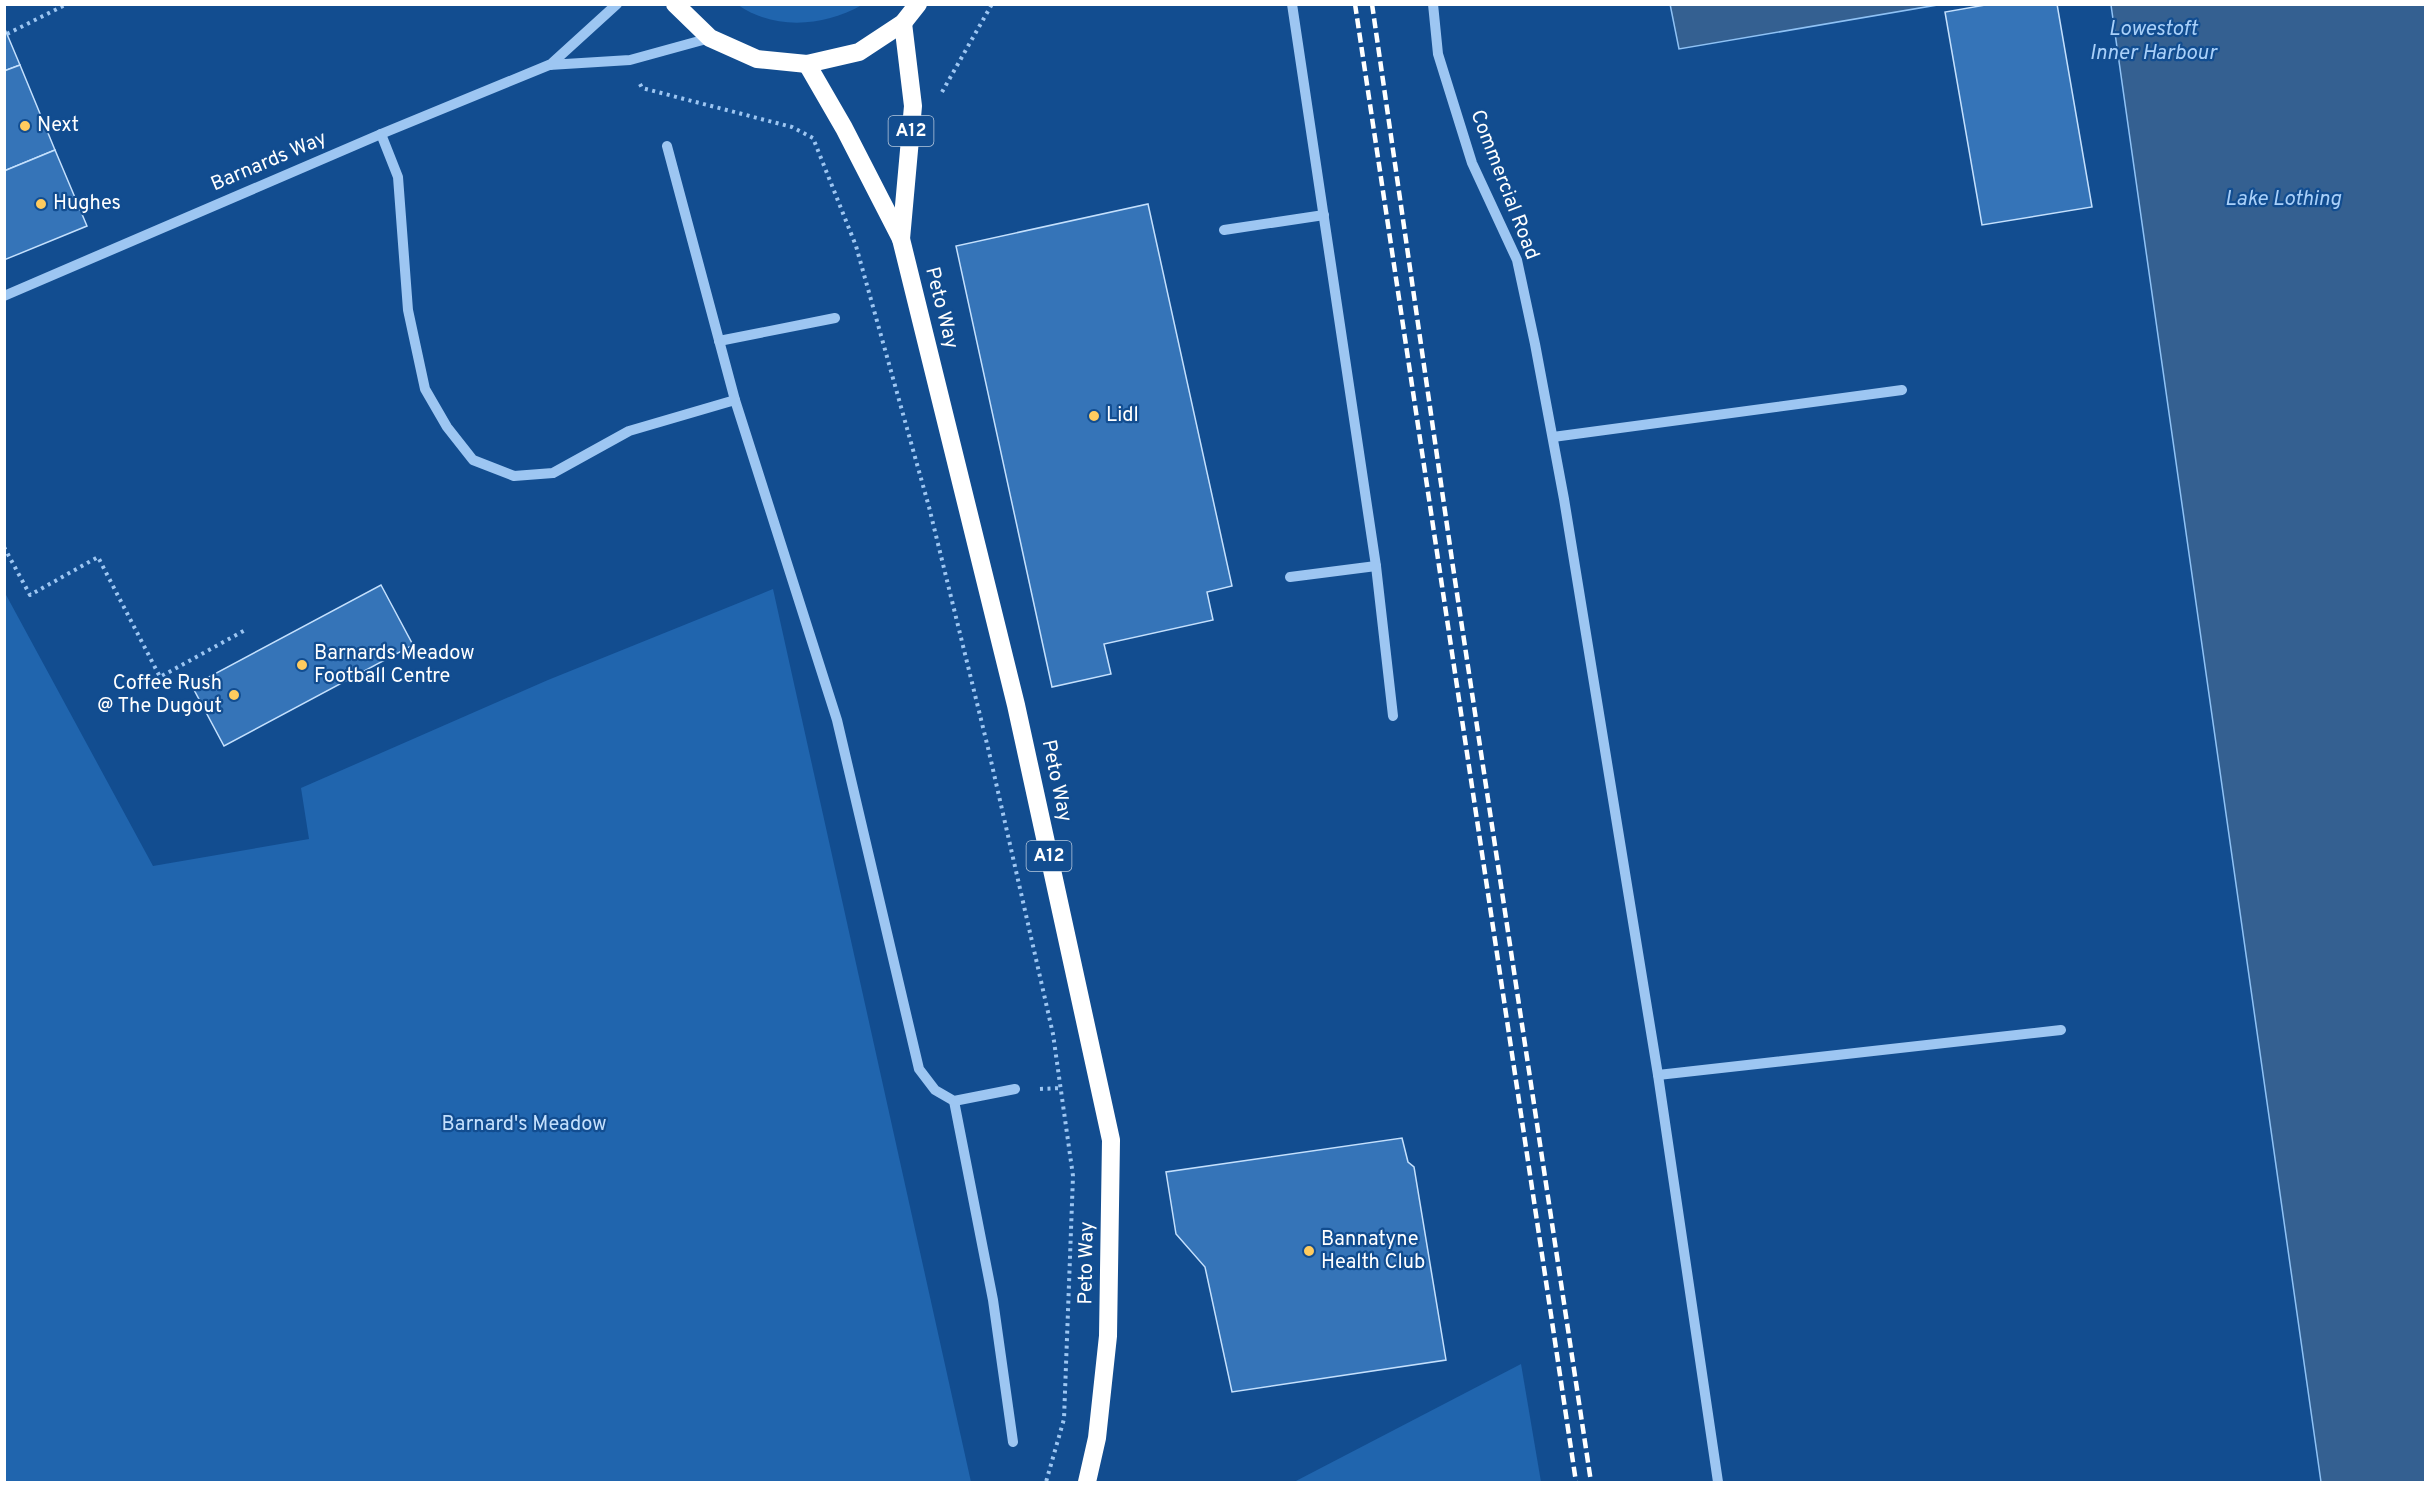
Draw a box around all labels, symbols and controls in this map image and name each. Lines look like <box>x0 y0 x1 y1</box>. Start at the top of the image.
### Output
water label: Lowestoft Inner Harbour <box>2090 16 2218 67</box>
street label: Commercial Road <box>1463 106 1545 264</box>
place label: Next <box>37 113 79 139</box>
road number: A12 <box>888 116 934 146</box>
marker: Next <box>18 119 32 133</box>
street label: Barnards Way <box>207 126 331 198</box>
water label: Lake Lothing <box>2225 186 2342 213</box>
place label: Hughes <box>53 191 121 217</box>
marker: Hughes <box>34 197 48 211</box>
street label: Peto Way <box>918 264 964 352</box>
place label: Lidl <box>1106 403 1139 429</box>
marker: Lidl <box>1087 409 1101 423</box>
place label: Barnards Meadow Football Centre <box>314 641 475 690</box>
marker: Barnards Meadow Football Centre <box>295 658 309 672</box>
place label: Coffee Rush @ The Dugout <box>97 671 222 720</box>
marker: Coffee Rush @ The Dugout <box>227 688 241 702</box>
street label: Peto Way <box>1035 738 1077 824</box>
road number: A12 <box>1026 841 1072 871</box>
park label: Barnard's Meadow <box>442 1112 606 1138</box>
street label: Peto Way <box>1073 1221 1101 1305</box>
place label: Bannatyne Health Club <box>1321 1227 1425 1276</box>
marker: Bannatyne Health Club <box>1302 1244 1316 1258</box>

